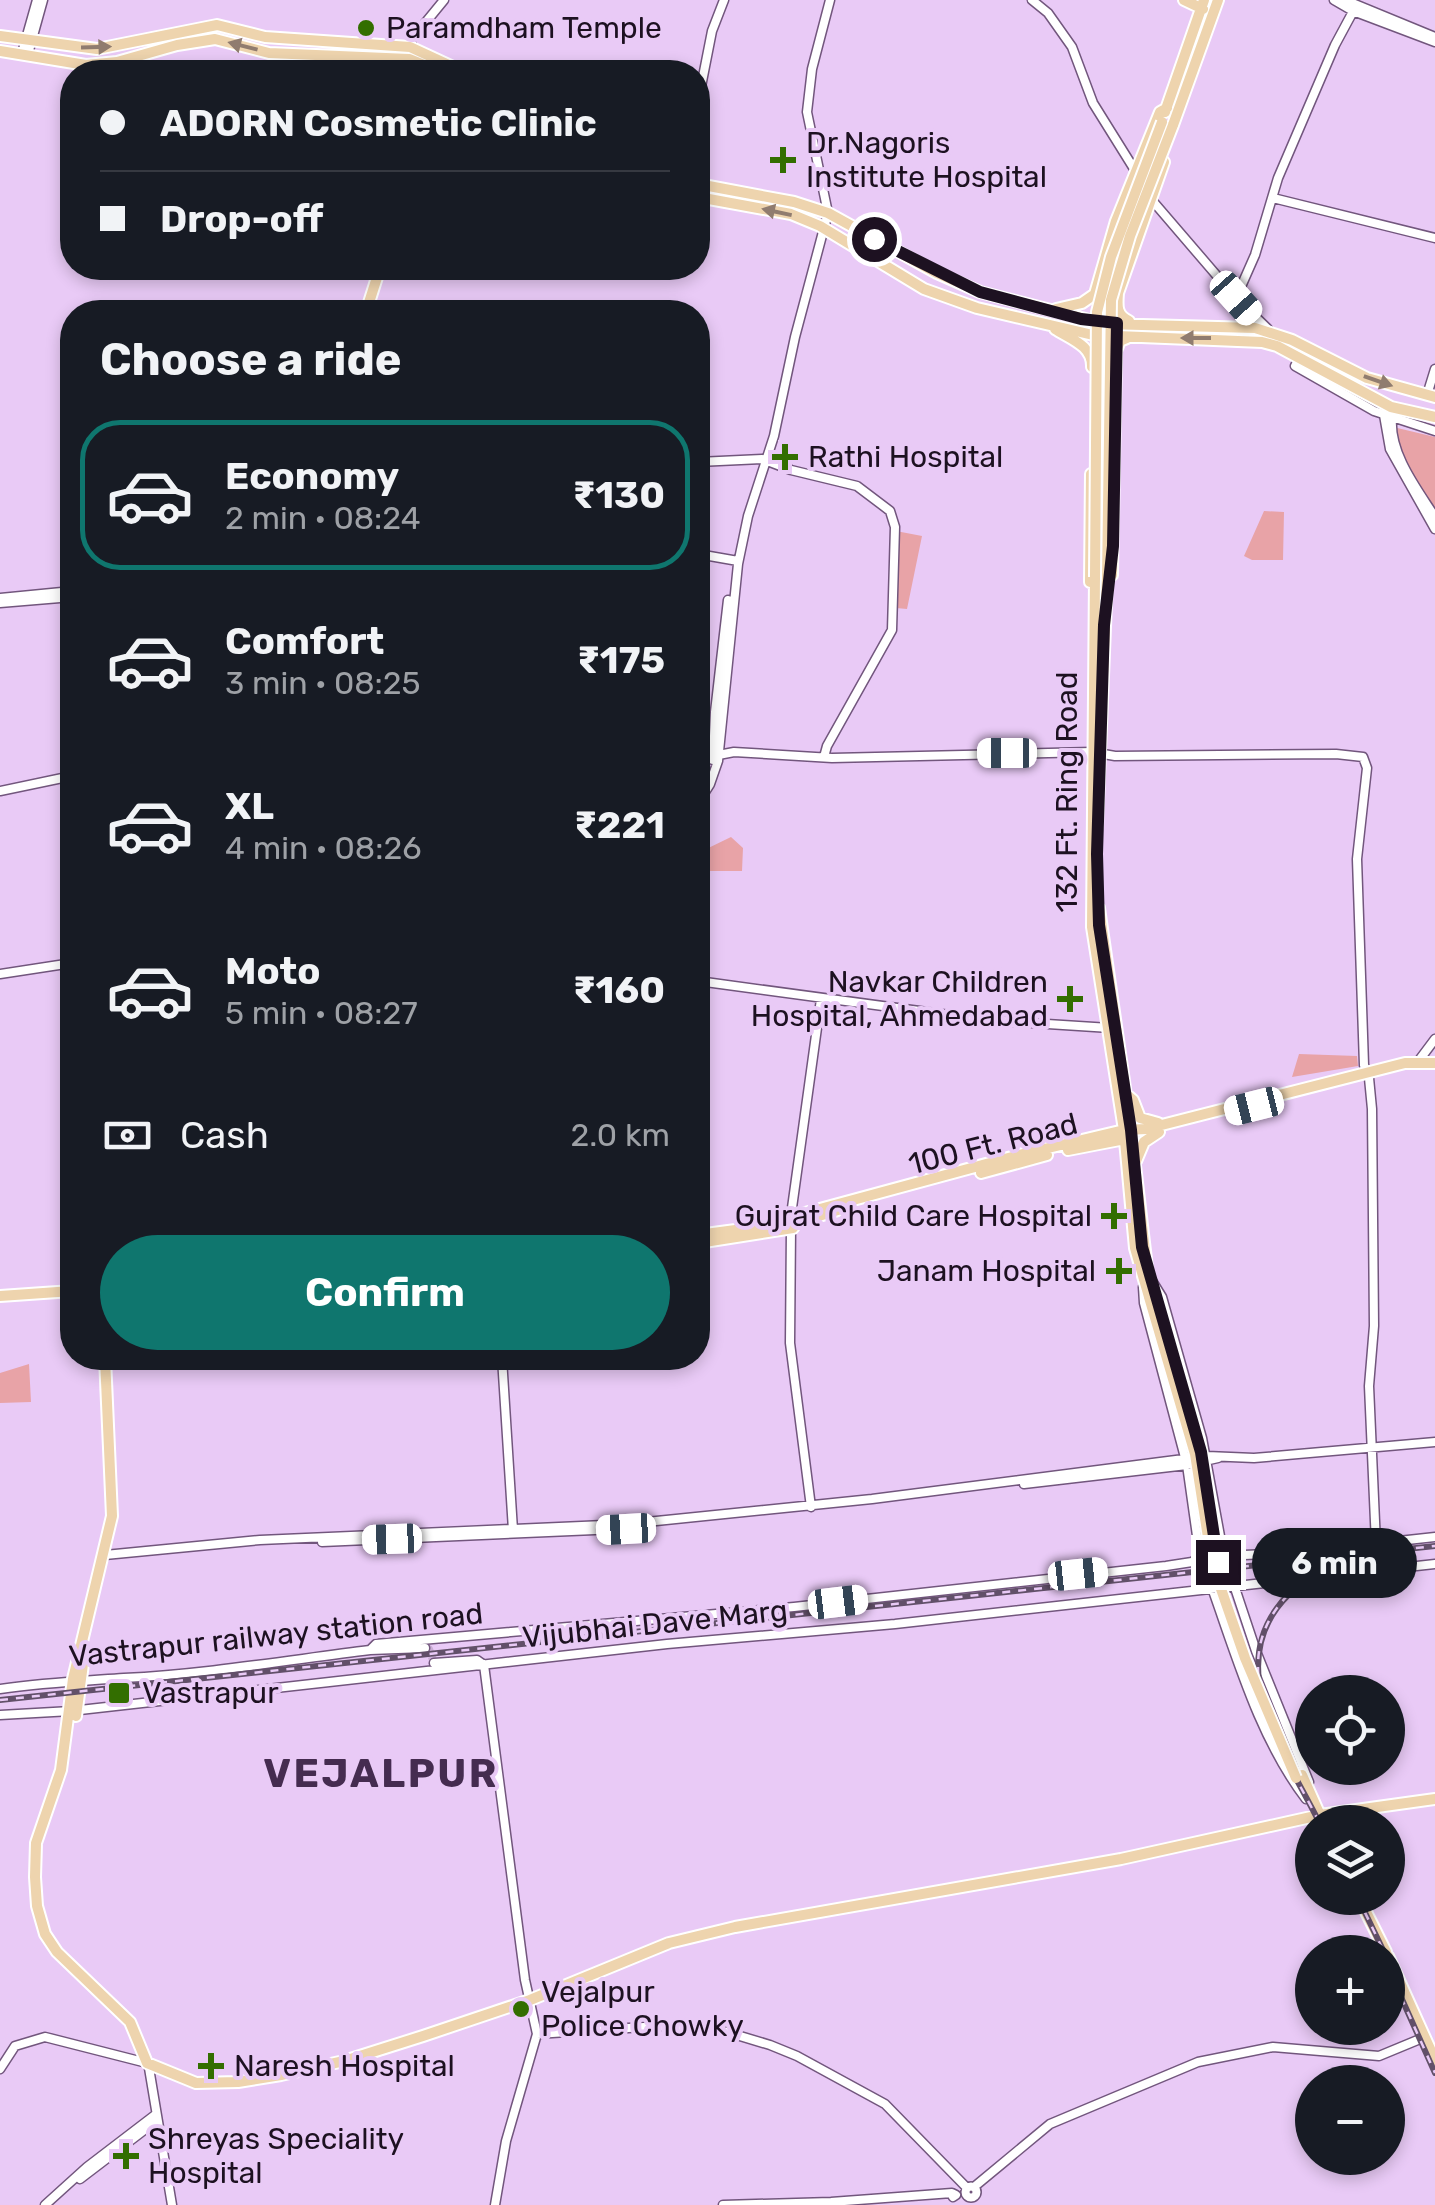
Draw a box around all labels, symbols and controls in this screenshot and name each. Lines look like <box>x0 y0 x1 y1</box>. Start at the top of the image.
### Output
place label: Paramdham Temple <box>386 10 662 46</box>
marker: Paramdham Temple <box>355 17 377 39</box>
one-way arrow <box>227 38 258 53</box>
one-way arrow <box>81 39 113 55</box>
text: ADORN Cosmetic Clinic <box>160 100 597 146</box>
place label: Dr.Nagoris Institute Hospital <box>806 125 1047 195</box>
marker: Dr.Nagoris Institute Hospital <box>770 147 796 173</box>
text: Drop-off <box>160 196 323 242</box>
one-way arrow <box>761 204 792 219</box>
route start <box>852 217 897 262</box>
car <box>1205 266 1267 330</box>
one-way arrow <box>1179 330 1211 346</box>
text: Choose a ride <box>100 333 402 386</box>
one-way arrow <box>1364 374 1394 389</box>
place label: Rathi Hospital <box>808 439 1003 475</box>
marker: Rathi Hospital <box>772 444 798 470</box>
icon: car <box>105 450 195 540</box>
text: Economy <box>225 453 399 499</box>
text: ₹130 <box>572 472 665 518</box>
text: 2 min · 08:24 <box>225 499 421 537</box>
icon: car <box>105 615 195 705</box>
text: Comfort <box>225 618 384 664</box>
text: ₹175 <box>577 637 665 683</box>
text: 3 min · 08:25 <box>225 664 421 702</box>
street label: 132 Ft. Ring Road <box>1049 671 1085 913</box>
car <box>977 738 1037 768</box>
icon: car <box>105 780 195 870</box>
text: XL <box>225 783 274 829</box>
text: ₹221 <box>574 802 665 848</box>
text: 4 min · 08:26 <box>225 829 421 867</box>
icon: car <box>105 945 195 1035</box>
text: Moto <box>225 948 321 994</box>
place label: Navkar Children Hospital, Ahmedabad <box>751 964 1048 1034</box>
text: ₹160 <box>573 967 665 1013</box>
marker: Navkar Children Hospital, Ahmedabad <box>1057 986 1083 1012</box>
text: 5 min · 08:27 <box>225 994 418 1032</box>
car <box>1221 1084 1287 1128</box>
street label: 100 Ft. Road <box>905 1106 1081 1182</box>
icon: cash <box>100 1108 155 1163</box>
text: Cash <box>180 1112 269 1158</box>
text: 2.0 km <box>571 1116 670 1154</box>
place label: Gujrat Child Care Hospital <box>735 1198 1092 1234</box>
marker: Gujrat Child Care Hospital <box>1101 1203 1127 1229</box>
button: Confirm <box>100 1235 670 1350</box>
place label: Janam Hospital <box>877 1253 1096 1289</box>
marker: Janam Hospital <box>1106 1258 1132 1284</box>
car <box>595 1512 657 1546</box>
car <box>361 1523 423 1555</box>
callout: 6 min <box>1253 1527 1418 1597</box>
route end <box>1196 1540 1241 1585</box>
text: 6 min <box>1291 1544 1378 1582</box>
car <box>1047 1556 1109 1592</box>
car <box>806 1583 870 1621</box>
street label: Vijubhai Dave Marg <box>521 1592 789 1656</box>
street label: Vastrapur railway station road <box>67 1595 485 1675</box>
place label: Vastrapur <box>142 1675 279 1711</box>
map controls <box>1295 1675 1405 2175</box>
button: locate <box>1295 1675 1405 1785</box>
marker: Vastrapur <box>106 1680 132 1706</box>
district label: VEJALPUR <box>263 1750 499 1797</box>
button: layers <box>1295 1805 1405 1915</box>
button: + <box>1295 1935 1405 2045</box>
place label: Vejalpur Police Chowky <box>541 1974 744 2044</box>
marker: Vejalpur Police Chowky <box>510 1998 532 2020</box>
place label: Naresh Hospital <box>234 2048 455 2084</box>
marker: Naresh Hospital <box>198 2053 224 2079</box>
button: − <box>1295 2065 1405 2175</box>
place label: Shreyas Speciality Hospital <box>148 2121 404 2191</box>
marker: Shreyas Speciality Hospital <box>113 2143 139 2169</box>

